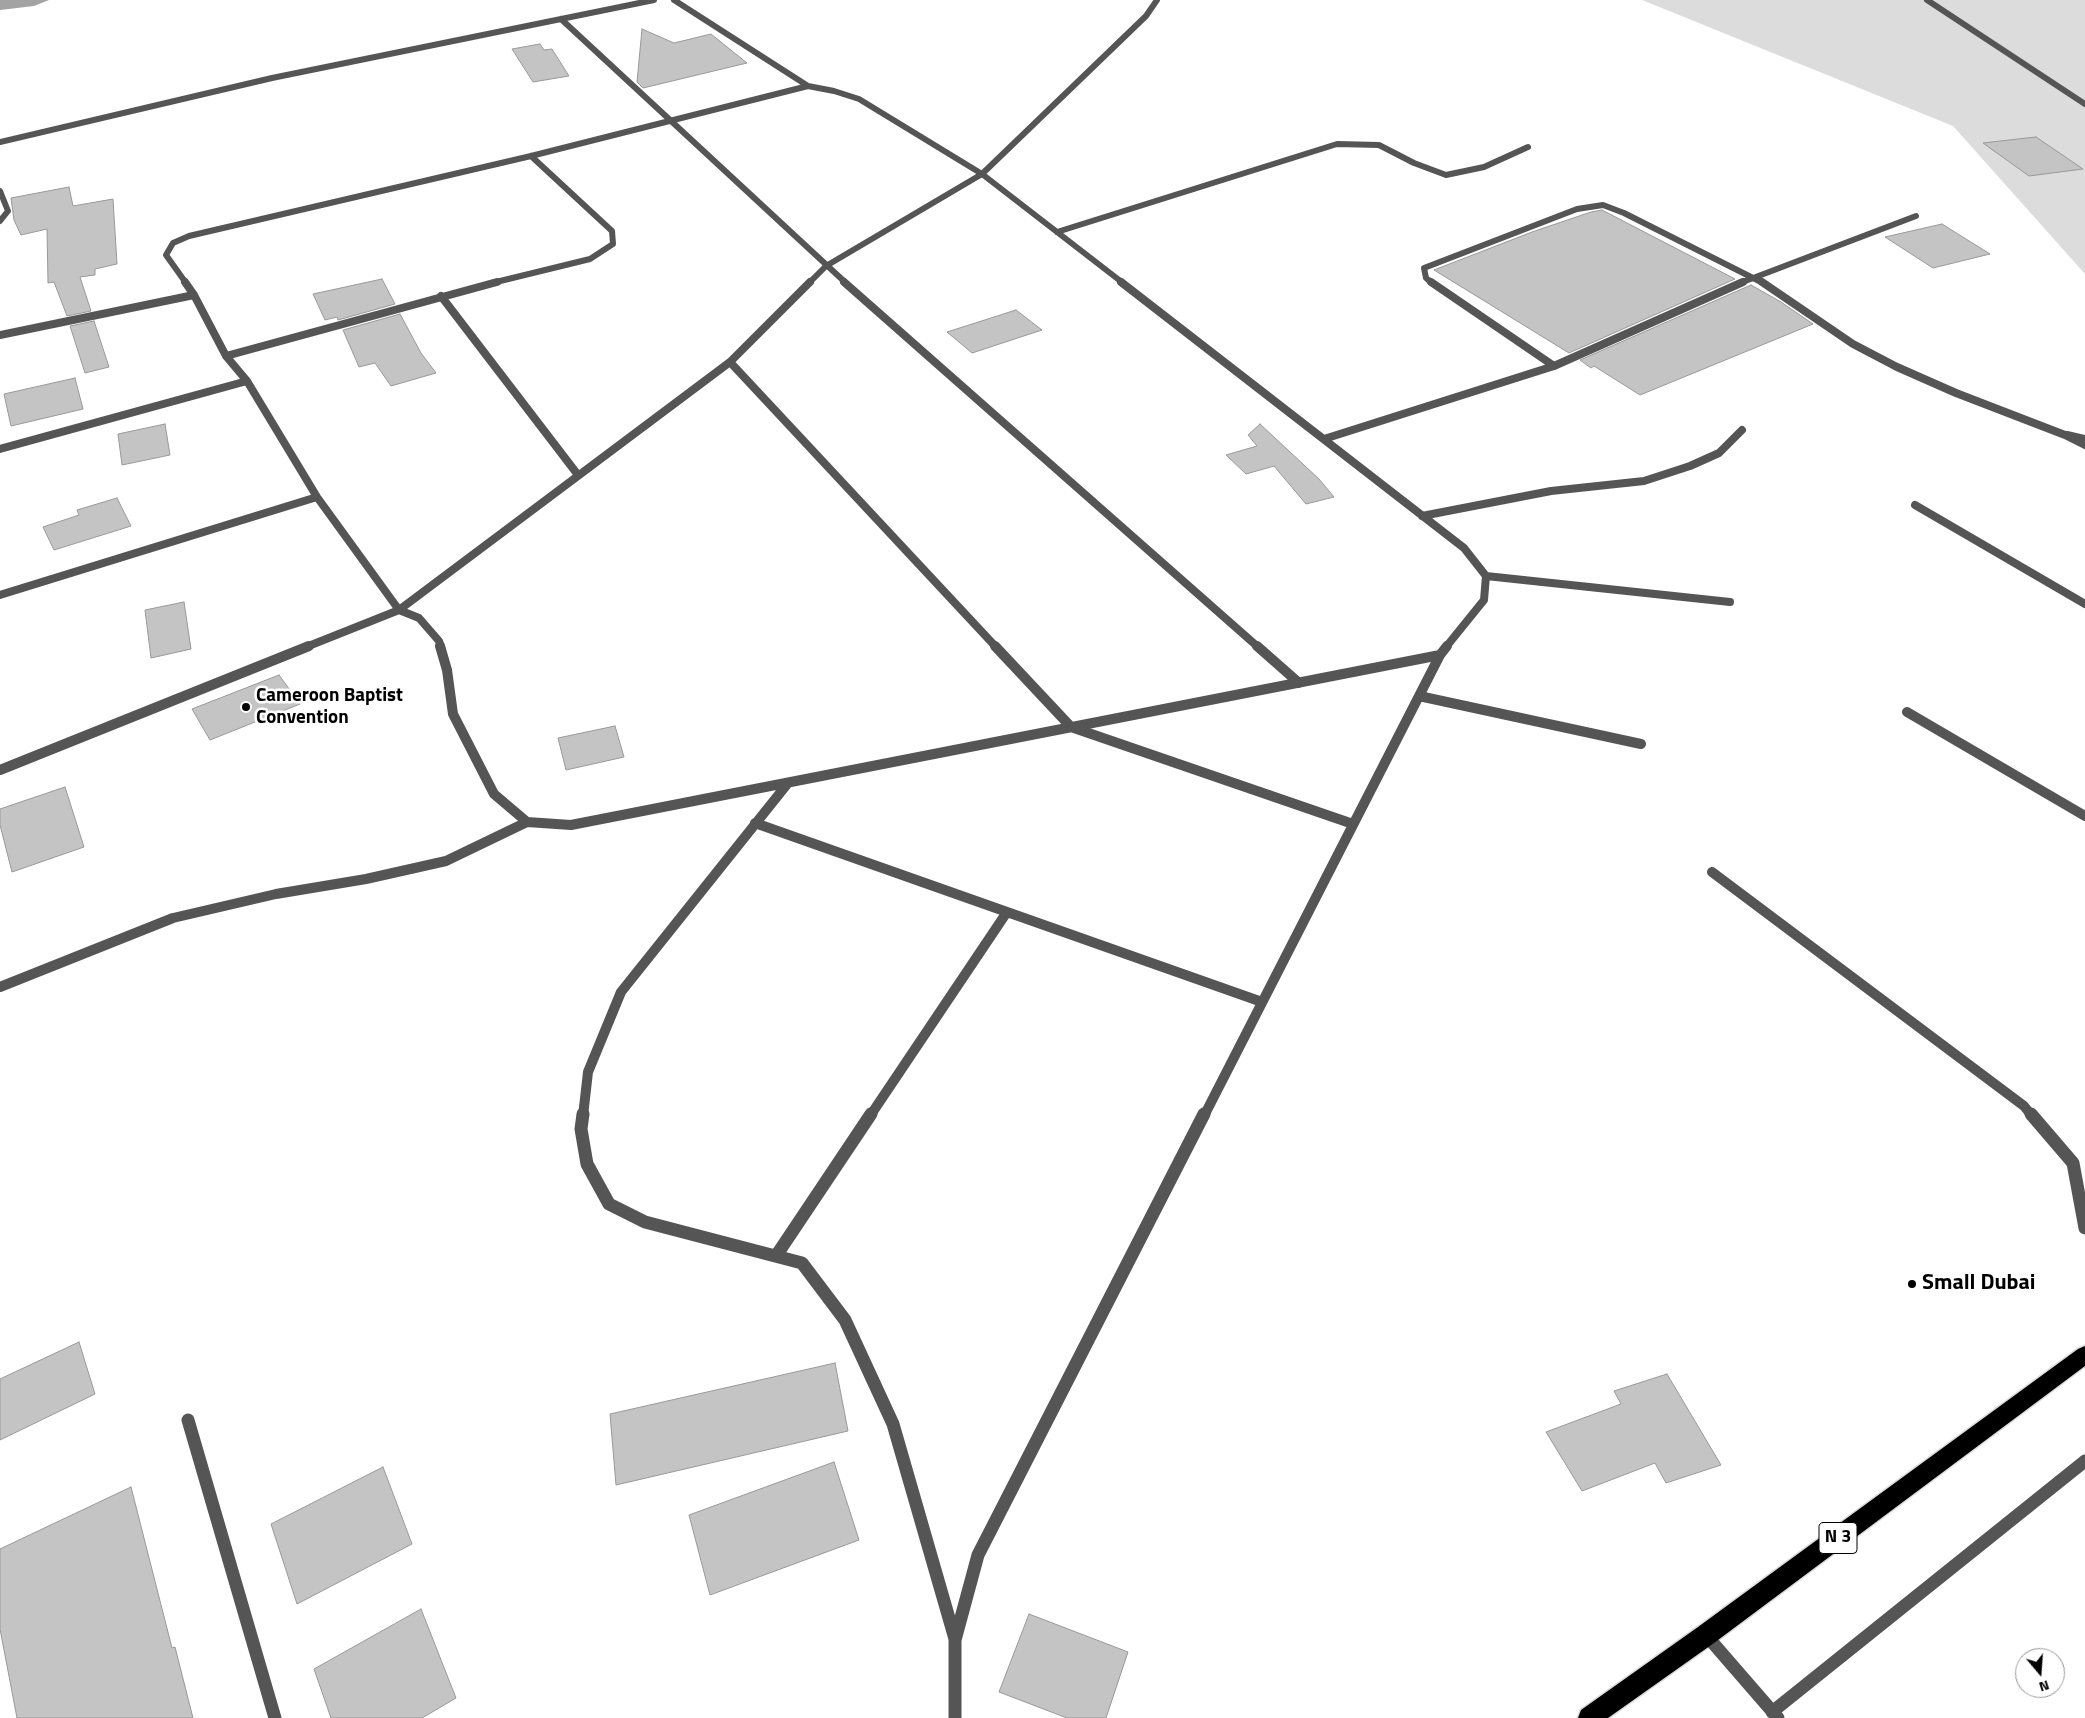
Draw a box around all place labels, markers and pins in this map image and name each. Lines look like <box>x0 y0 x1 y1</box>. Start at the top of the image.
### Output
place label: Cameroon Baptist Convention <box>256 685 403 729</box>
marker: Cameroon Baptist Convention <box>240 701 252 713</box>
place label: Small Dubai <box>1922 1271 2035 1297</box>
marker: Small Dubai <box>1906 1278 1918 1290</box>

